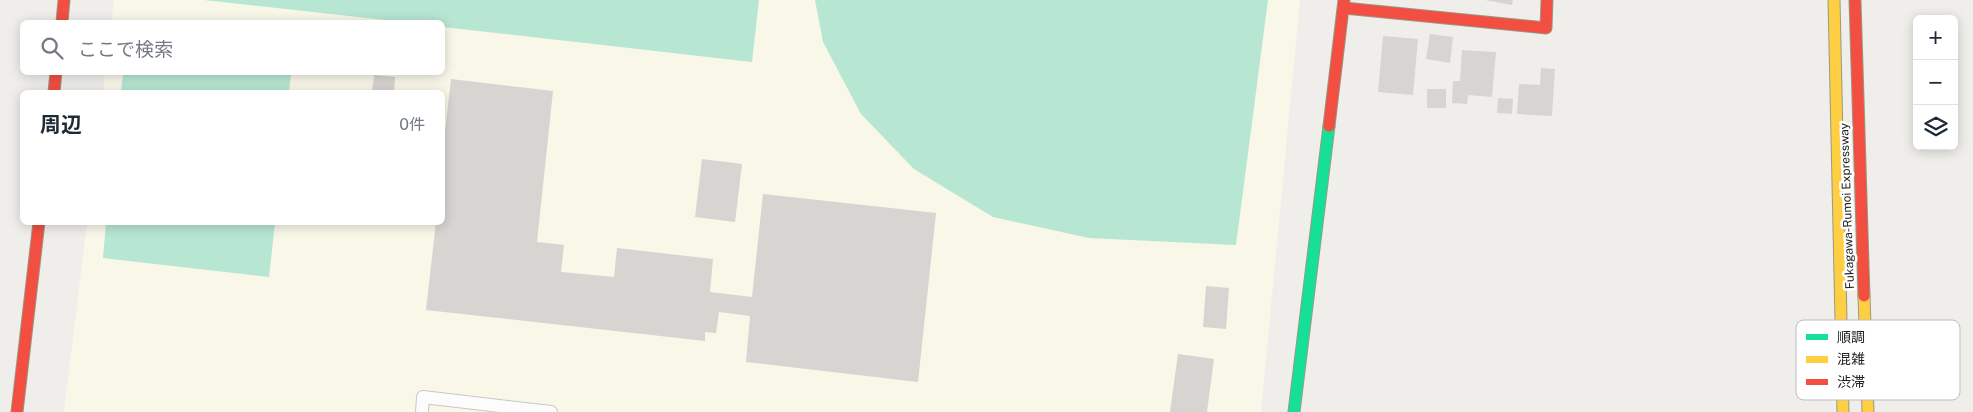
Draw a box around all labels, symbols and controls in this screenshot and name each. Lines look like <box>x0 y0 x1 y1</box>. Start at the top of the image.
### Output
map controls <box>1913 15 1958 150</box>
button: + <box>1913 15 1958 60</box>
search box <box>20 20 445 75</box>
icon: search <box>38 34 66 62</box>
text: ここで検索 <box>78 38 173 60</box>
button: − <box>1913 60 1958 105</box>
button: layers <box>1913 105 1958 150</box>
text: 周辺 <box>40 112 82 137</box>
text: 0件 <box>399 115 425 134</box>
street label: Fukagawa-Rumoi Expressway <box>1837 122 1857 289</box>
legend <box>1796 320 1960 400</box>
text: 順調 <box>1837 329 1865 345</box>
text: 混雑 <box>1837 351 1865 367</box>
text: 渋滞 <box>1837 374 1865 390</box>

